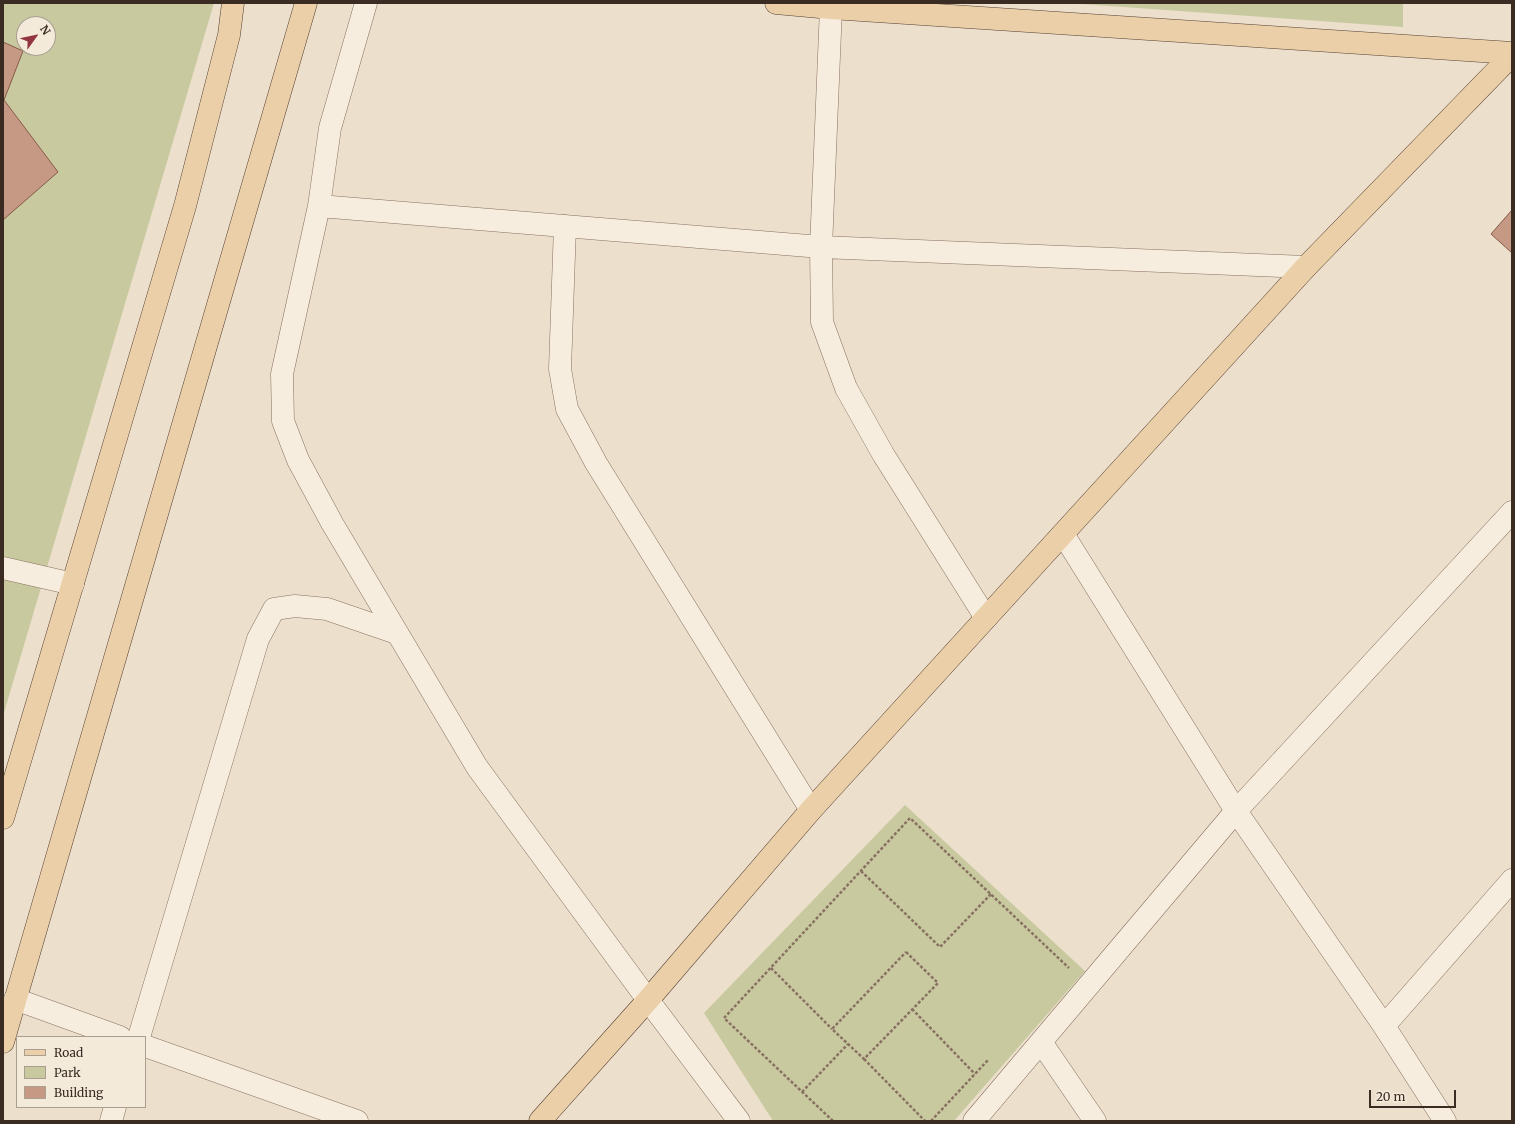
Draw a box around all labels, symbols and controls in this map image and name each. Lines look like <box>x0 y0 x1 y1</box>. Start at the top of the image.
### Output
north arrow <box>16 16 56 56</box>
text: N <box>37 23 53 37</box>
legend <box>16 1036 146 1108</box>
text: Road <box>54 1045 83 1060</box>
text: Park <box>54 1065 81 1080</box>
scale bar <box>1371 1082 1458 1108</box>
text: Building <box>54 1085 103 1100</box>
text: 20 m <box>1376 1089 1405 1104</box>

